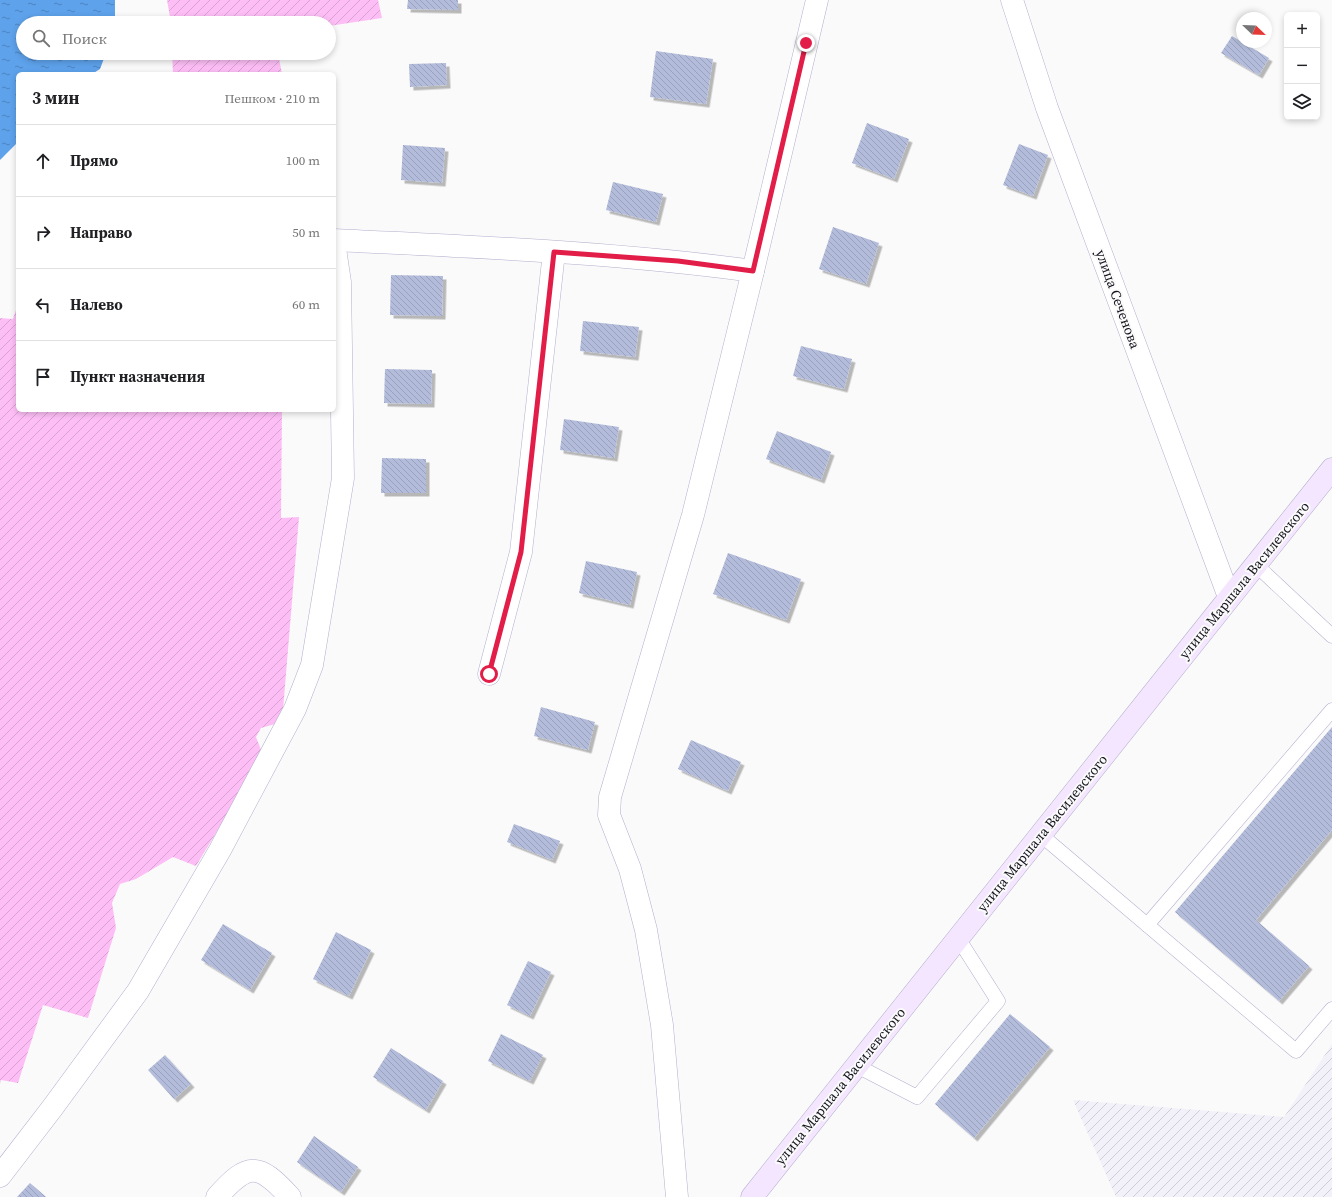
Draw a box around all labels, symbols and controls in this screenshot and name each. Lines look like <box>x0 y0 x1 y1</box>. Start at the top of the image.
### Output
north arrow <box>1236 12 1272 48</box>
map controls <box>1284 12 1320 120</box>
button: + <box>1284 12 1320 48</box>
search box <box>16 16 336 60</box>
icon: search <box>30 27 52 49</box>
text: Поиск <box>62 28 107 49</box>
route end <box>797 34 815 52</box>
button: − <box>1284 48 1320 84</box>
button: layers <box>1284 84 1320 120</box>
text: 3 мин <box>32 86 80 110</box>
text: Пешком · 210 m <box>225 90 320 107</box>
icon: ahead <box>32 150 54 172</box>
text: Прямо <box>70 150 118 171</box>
text: 100 m <box>286 152 320 169</box>
icon: right <box>32 222 54 244</box>
text: Направо <box>70 222 132 243</box>
text: 50 m <box>292 224 320 241</box>
street label: улица Сеченова <box>1091 247 1145 352</box>
icon: left <box>32 294 54 316</box>
text: Налево <box>70 294 123 315</box>
text: 60 m <box>292 296 320 313</box>
icon: arrive <box>32 366 54 388</box>
text: Пункт назначения <box>70 366 205 387</box>
street label: улица Маршала Василевского <box>1174 497 1314 663</box>
route start <box>480 665 498 683</box>
street label: улица Маршала Василевского <box>972 750 1112 916</box>
street label: улица Маршала Василевского <box>770 1003 910 1169</box>

